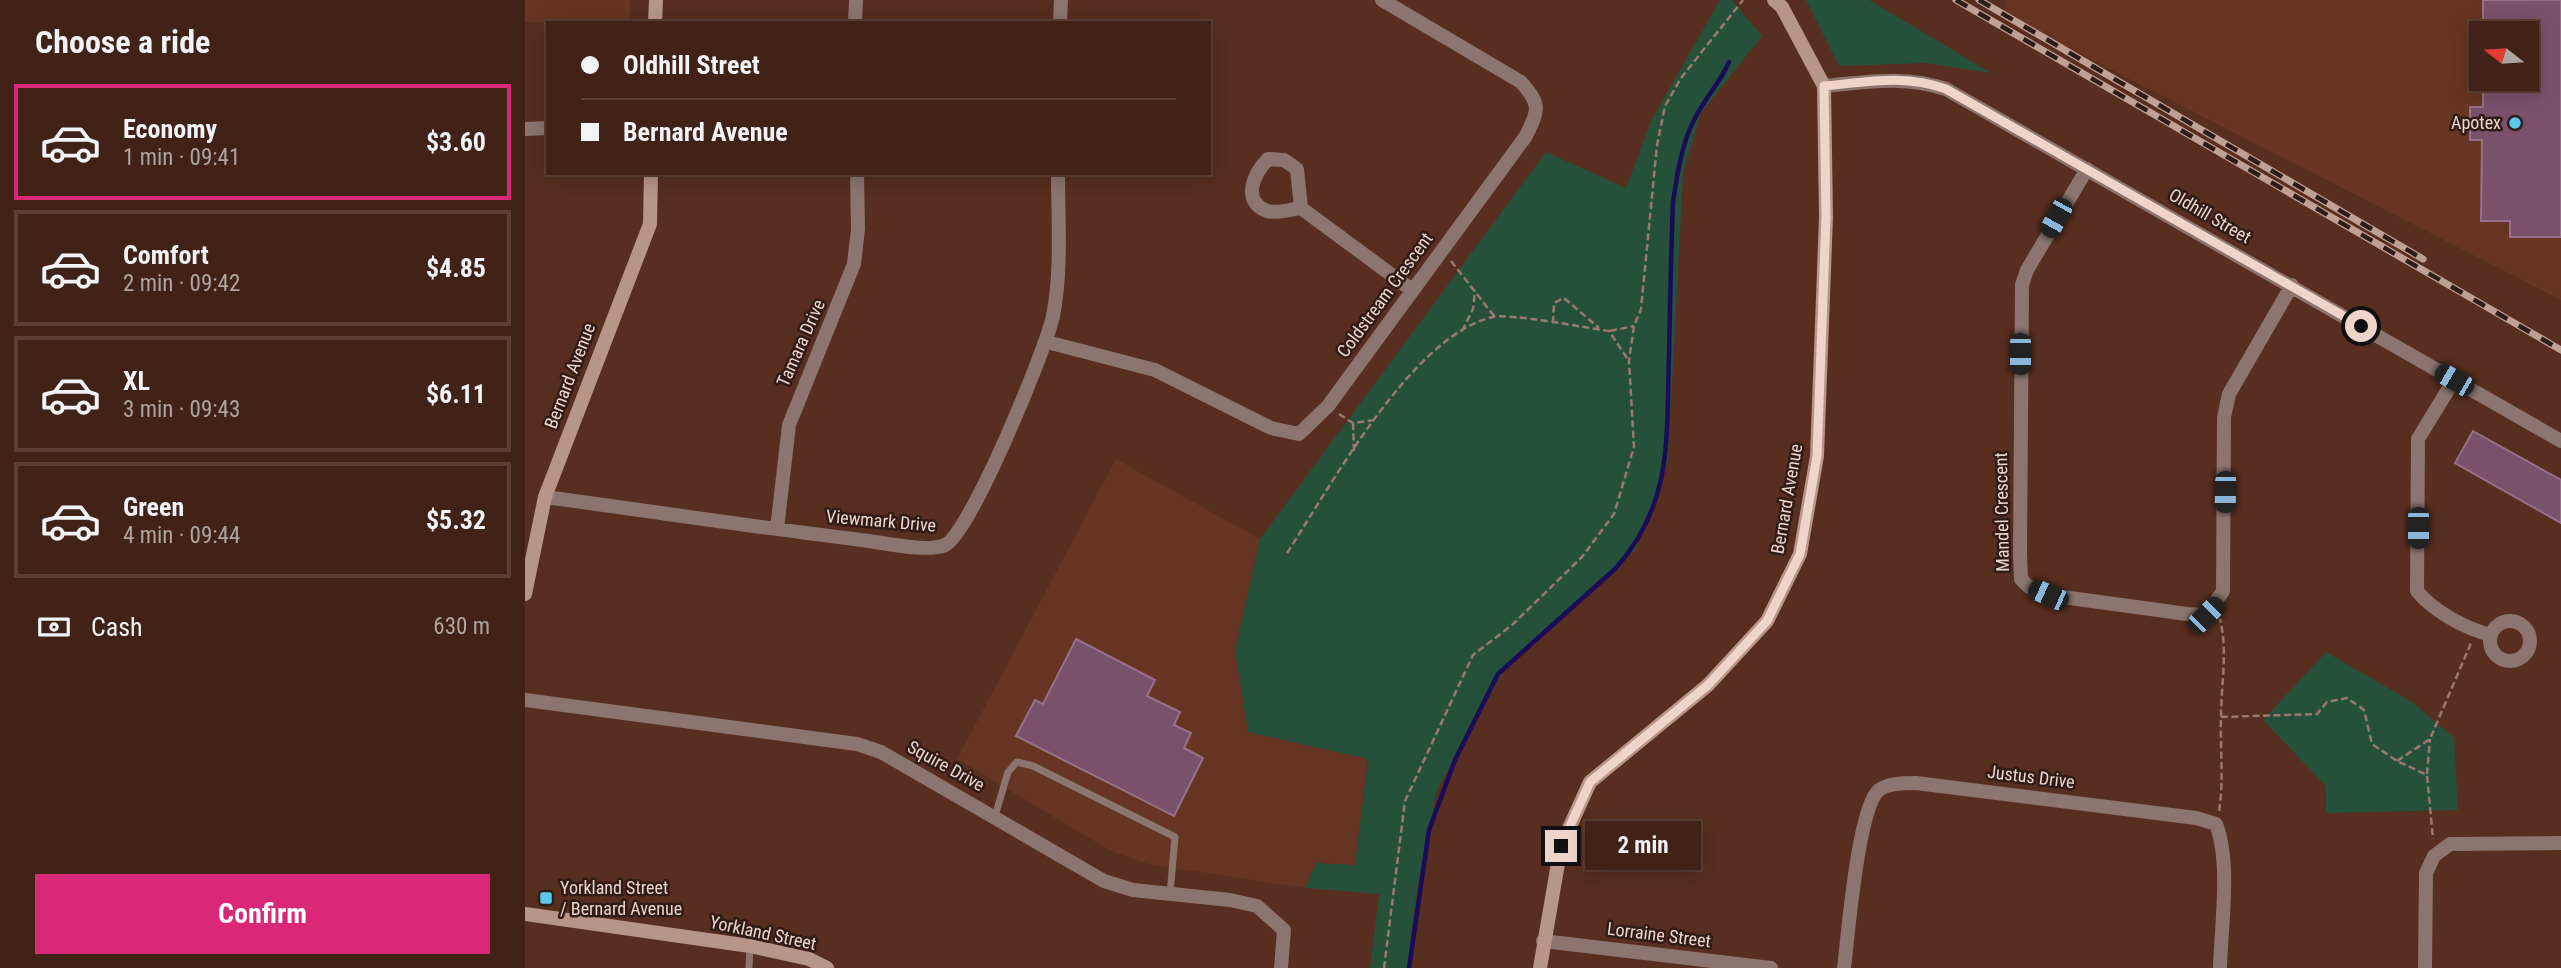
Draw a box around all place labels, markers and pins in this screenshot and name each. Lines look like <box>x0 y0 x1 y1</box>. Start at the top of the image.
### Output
place label: Apotex <box>2451 112 2501 133</box>
marker: Apotex <box>2507 115 2523 131</box>
place label: Yorkland Street / Bernard Avenue <box>560 877 682 919</box>
marker: Yorkland Street / Bernard Avenue <box>538 890 554 906</box>

